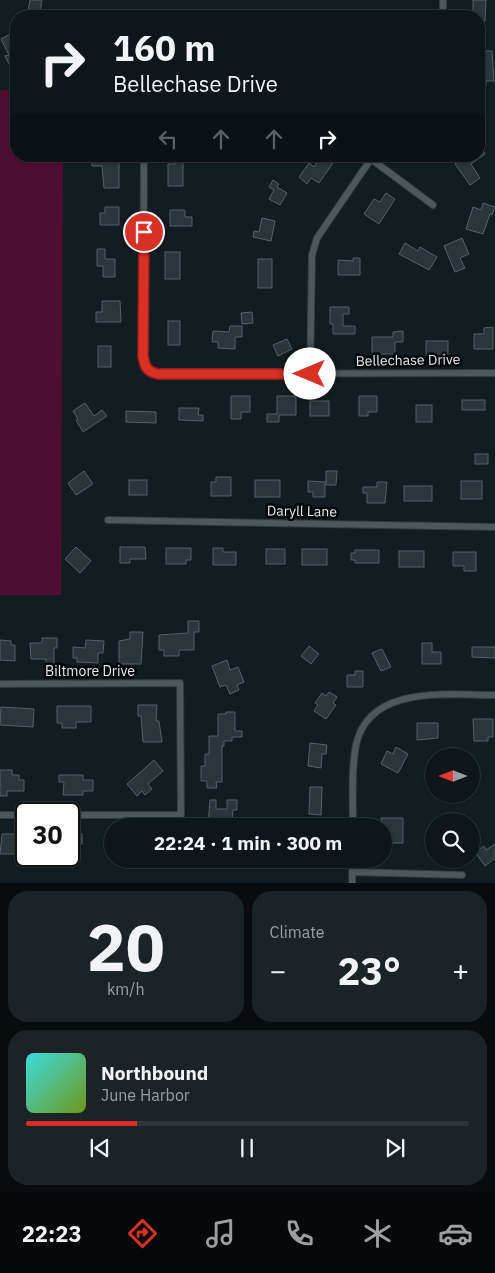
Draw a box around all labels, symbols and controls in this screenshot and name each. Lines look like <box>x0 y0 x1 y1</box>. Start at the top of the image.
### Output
text: 160 m <box>113 25 216 71</box>
icon: right <box>30 30 95 95</box>
text: Bellechase Drive <box>113 69 278 98</box>
icon: left <box>154 125 182 153</box>
icon: ahead <box>207 125 235 153</box>
icon: ahead <box>260 125 288 153</box>
icon: right <box>313 125 341 153</box>
pin <box>123 211 165 253</box>
icon: arrive <box>130 218 158 246</box>
position arrow <box>283 347 335 399</box>
street label: Bellechase Drive <box>355 350 461 370</box>
street label: Daryll Lane <box>267 501 338 521</box>
street label: Biltmore Drive <box>45 662 135 680</box>
north arrow <box>425 748 480 802</box>
map controls <box>425 748 480 868</box>
speed limit sign: 30 <box>15 802 80 867</box>
button: search <box>425 813 480 868</box>
text: 22:24 · 1 min · 300 m <box>154 831 342 855</box>
text: 20 <box>87 904 165 989</box>
text: Climate <box>270 922 325 942</box>
text: 23° <box>338 946 401 995</box>
text: − <box>270 952 286 989</box>
text: + <box>452 952 469 989</box>
text: km/h <box>107 979 145 999</box>
text: Northbound <box>101 1061 208 1085</box>
text: June Harbor <box>101 1085 190 1105</box>
icon: previous <box>86 1134 114 1162</box>
icon: pause <box>233 1134 261 1162</box>
icon: next <box>381 1134 409 1162</box>
icon: directions <box>125 1216 160 1251</box>
icon: music <box>203 1216 238 1251</box>
icon: phone <box>282 1216 317 1251</box>
icon: climate <box>360 1216 395 1251</box>
icon: car <box>438 1216 473 1251</box>
text: 22:23 <box>22 1219 82 1248</box>

